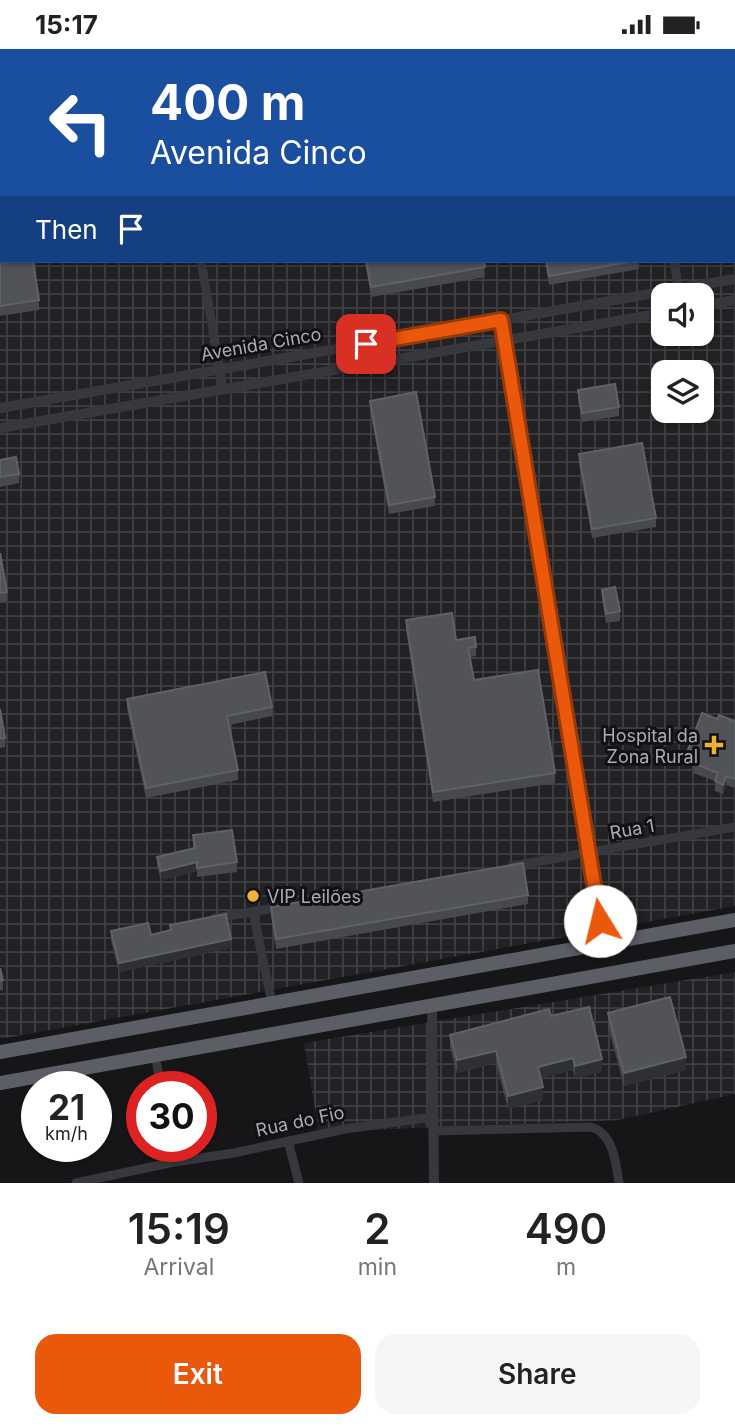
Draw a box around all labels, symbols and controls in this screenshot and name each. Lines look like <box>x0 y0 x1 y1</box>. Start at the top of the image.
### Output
text: 15:17 <box>35 9 98 40</box>
text: 400 m <box>150 73 306 132</box>
icon: left <box>35 77 126 168</box>
text: Avenida Cinco <box>150 133 367 172</box>
icon: arrive <box>112 210 150 248</box>
text: Then <box>35 214 98 245</box>
map controls <box>651 283 714 423</box>
button: sound <box>651 283 714 346</box>
pin <box>336 314 396 374</box>
street label: Avenida Cinco <box>199 323 323 365</box>
icon: arrive <box>347 325 385 363</box>
button: layers <box>651 360 714 423</box>
place label: Hospital da Zona Rural <box>602 725 698 767</box>
marker: Hospital da Zona Rural <box>704 735 724 755</box>
street label: Rua 1 <box>608 815 656 843</box>
position arrow <box>563 884 637 958</box>
place label: VIP Leilões <box>267 886 361 907</box>
marker: VIP Leilões <box>245 888 261 904</box>
speed limit sign: 30 <box>126 1071 217 1162</box>
text: 21 <box>48 1086 85 1128</box>
street label: Rua do Fio <box>254 1101 346 1141</box>
text: km/h <box>45 1123 88 1144</box>
text: 15:19 <box>128 1203 230 1254</box>
text: 2 <box>364 1203 390 1254</box>
text: 490 <box>525 1203 607 1254</box>
text: Arrival <box>143 1253 214 1281</box>
text: min <box>358 1253 397 1281</box>
text: m <box>556 1253 576 1281</box>
button: Exit <box>35 1334 361 1414</box>
button: Share <box>375 1334 700 1414</box>

